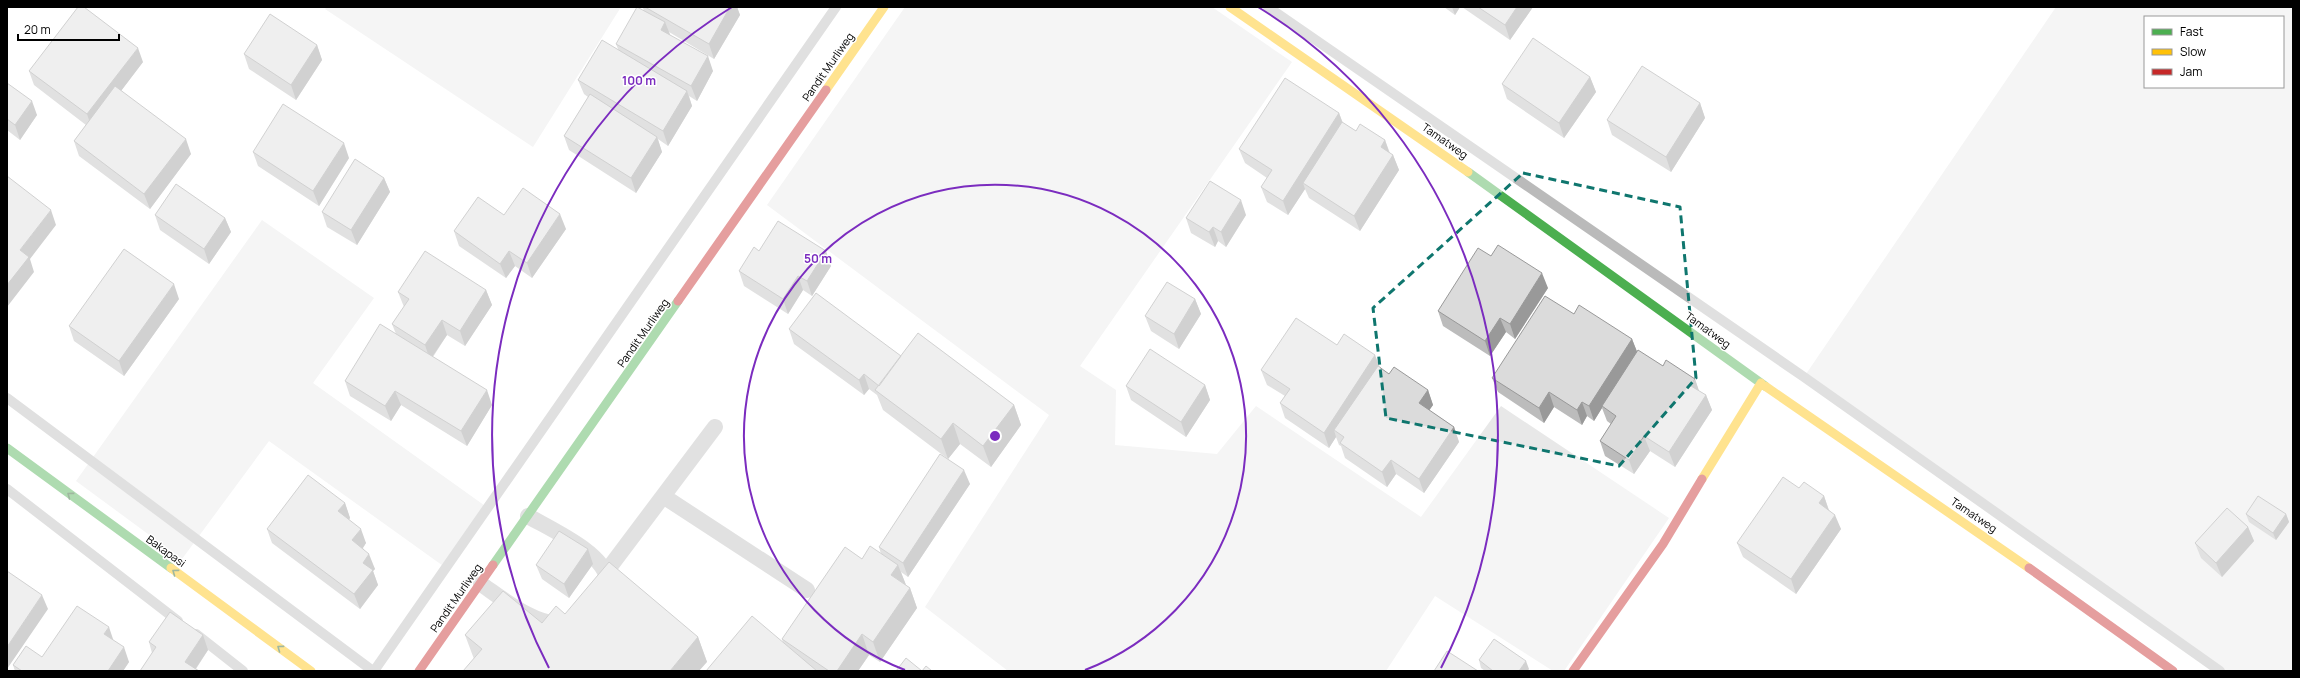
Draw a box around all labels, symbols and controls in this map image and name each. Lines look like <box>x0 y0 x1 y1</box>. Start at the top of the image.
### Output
scale bar <box>18 16 119 42</box>
legend <box>2144 16 2284 88</box>
text: 20 m <box>24 21 51 38</box>
text: Fast <box>2180 23 2204 40</box>
street label: Pandit Murliweg <box>798 29 857 104</box>
text: Slow <box>2180 43 2206 60</box>
text: Jam <box>2180 63 2202 80</box>
text: 100 m <box>622 72 656 89</box>
street label: Tamatweg <box>1419 119 1471 162</box>
text: 50 m <box>804 250 832 267</box>
street label: Pandit Murliweg <box>613 295 672 370</box>
street label: Tamatweg <box>1682 308 1734 351</box>
centre of rings <box>988 429 1002 443</box>
one-way arrow <box>67 492 74 500</box>
street label: Tamatweg <box>1948 494 2000 536</box>
street label: Bakapasi <box>144 531 189 570</box>
street label: Pandit Murliweg <box>426 560 485 635</box>
one-way arrow <box>172 570 179 577</box>
one-way arrow <box>277 645 284 653</box>

